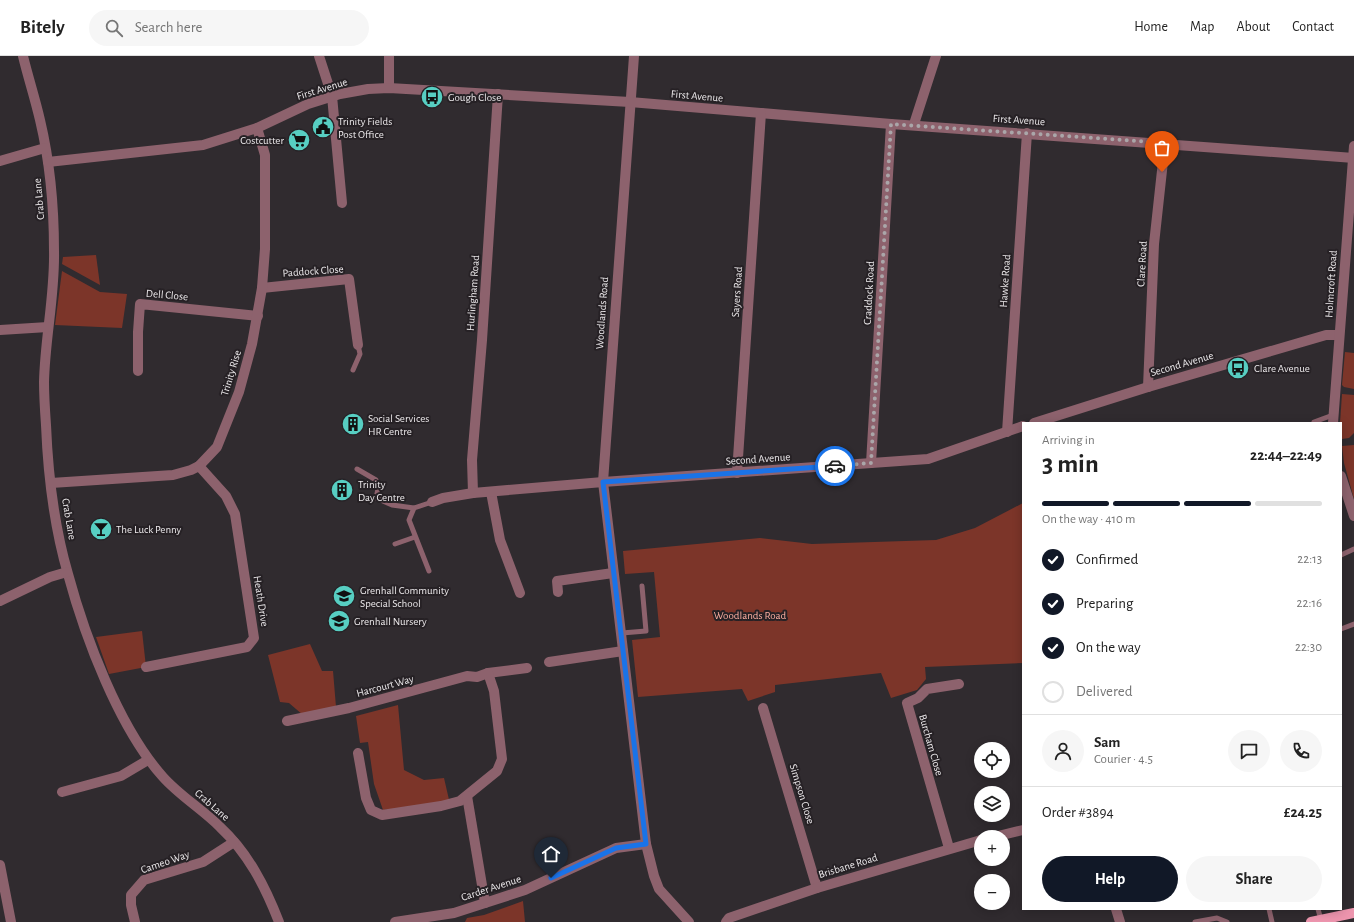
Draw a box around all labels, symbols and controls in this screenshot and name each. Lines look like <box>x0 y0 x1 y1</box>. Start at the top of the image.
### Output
search box <box>89 10 369 46</box>
icon: search <box>103 17 125 39</box>
text: Bitely <box>20 18 65 37</box>
text: Search here <box>135 20 202 35</box>
text: Home <box>1134 20 1168 34</box>
text: Map <box>1190 20 1214 34</box>
text: About <box>1236 20 1270 34</box>
text: Contact <box>1292 20 1334 34</box>
street label: First Avenue <box>295 76 349 102</box>
bus stop icon: Gough Close <box>419 84 445 110</box>
street label: First Avenue <box>670 88 724 104</box>
place label: Gough Close <box>448 92 501 103</box>
street label: First Avenue <box>992 113 1046 127</box>
public building icon: Trinity Fields Post Office <box>310 114 336 140</box>
place label: Trinity Fields Post Office <box>338 116 392 140</box>
supermarket icon: Costcutter <box>286 127 312 153</box>
pin <box>1145 131 1179 172</box>
place label: Costcutter <box>240 135 284 146</box>
icon: bag <box>1151 137 1173 159</box>
street label: Crab Lane <box>32 178 46 220</box>
street label: Clare Road <box>1135 241 1149 287</box>
street label: Holmcroft Road <box>1323 250 1339 318</box>
street label: Hurlingham Road <box>465 254 481 331</box>
street label: Hawke Road <box>998 254 1012 308</box>
street label: Craddock Road <box>862 261 876 325</box>
street label: Paddock Close <box>282 263 344 279</box>
street label: Sayers Road <box>730 266 744 318</box>
street label: Woodlands Road <box>594 276 610 350</box>
street label: Dell Close <box>145 288 189 302</box>
street label: Trinity Rise <box>219 349 243 397</box>
street label: Second Avenue <box>1149 350 1215 378</box>
bus stop icon: Clare Avenue <box>1225 355 1251 381</box>
place label: Clare Avenue <box>1254 363 1310 374</box>
building icon: Social Services HR Centre <box>340 411 366 437</box>
place label: Social Services HR Centre <box>368 413 429 437</box>
text: Arriving in <box>1042 434 1095 447</box>
courier <box>815 446 855 486</box>
text: 22:44–22:49 <box>1250 448 1322 463</box>
street label: Second Avenue <box>725 451 791 467</box>
text: 3 min <box>1042 451 1099 477</box>
icon: car <box>824 455 846 477</box>
building icon: Trinity Day Centre <box>329 477 355 503</box>
place label: Trinity Day Centre <box>358 479 405 503</box>
street label: Crab Lane <box>60 497 78 541</box>
text: On the way · 410 m <box>1042 513 1136 526</box>
bar icon: The Luck Penny <box>88 516 114 542</box>
place label: The Luck Penny <box>116 524 181 535</box>
icon: check <box>1042 549 1064 571</box>
text: Confirmed <box>1076 552 1138 567</box>
text: 22:13 <box>1297 553 1322 566</box>
street label: Heath Drive <box>252 575 270 627</box>
school or university icon: Grenhall Community Special School <box>331 583 357 609</box>
place label: Grenhall Community Special School <box>360 585 449 609</box>
icon: check <box>1042 593 1064 615</box>
text: Preparing <box>1076 596 1133 611</box>
text: 22:16 <box>1297 597 1322 610</box>
school or university icon: Grenhall Nursery <box>326 608 352 634</box>
park label: Woodlands Road <box>714 610 787 621</box>
place label: Grenhall Nursery <box>354 616 427 627</box>
icon: check <box>1042 637 1064 659</box>
text: On the way <box>1076 640 1141 655</box>
text: 22:30 <box>1295 641 1322 654</box>
street label: Harcourt Way <box>355 673 415 699</box>
text: Delivered <box>1076 684 1133 699</box>
street label: Burcham Close <box>917 713 945 777</box>
button: person <box>1042 730 1084 772</box>
button: chat <box>1228 730 1270 772</box>
button: phone <box>1280 730 1322 772</box>
text: Sam <box>1094 735 1120 750</box>
map controls <box>974 742 1010 910</box>
button: locate <box>974 742 1010 778</box>
text: Courier · 4.5 <box>1094 753 1153 766</box>
street label: Simpson Close <box>788 763 816 825</box>
button: layers <box>974 786 1010 822</box>
street label: Crab Lane <box>193 787 231 823</box>
text: Order #3894 <box>1042 805 1114 820</box>
text: £24.25 <box>1284 805 1322 820</box>
button: + <box>974 830 1010 866</box>
pin <box>534 837 568 878</box>
icon: home <box>540 843 562 865</box>
street label: Cameo Way <box>139 848 191 875</box>
street label: Brisbane Road <box>817 852 879 880</box>
button: Help <box>1042 856 1178 902</box>
button: Share <box>1186 856 1322 902</box>
street label: Carder Avenue <box>460 873 522 903</box>
button: − <box>974 874 1010 910</box>

